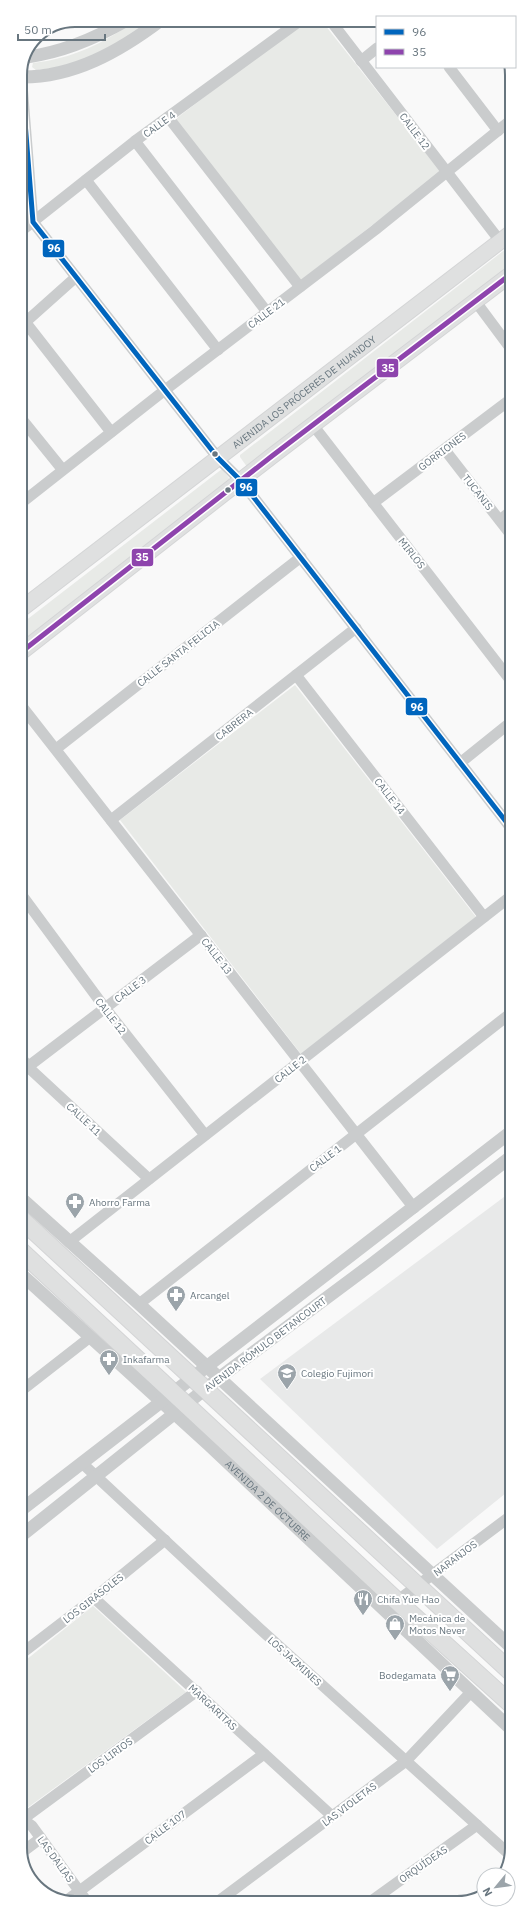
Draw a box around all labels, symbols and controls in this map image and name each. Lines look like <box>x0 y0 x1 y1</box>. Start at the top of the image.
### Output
scale bar <box>18 16 105 42</box>
legend <box>376 16 516 68</box>
text: 50 m <box>24 22 52 37</box>
text: 96 <box>412 24 426 39</box>
text: 35 <box>412 44 426 59</box>
street label: CALLE 4 <box>141 108 178 140</box>
street label: CALLE 12 <box>397 110 433 152</box>
line badge: 96 <box>42 239 65 258</box>
text: 96 <box>47 241 61 255</box>
street label: CALLE 21 <box>245 295 287 331</box>
street label: AVENIDA LOS PRÓCERES DE HUANDOY <box>230 333 379 452</box>
line badge: 35 <box>376 358 399 378</box>
text: 35 <box>381 361 395 375</box>
street label: GORRIONES <box>416 429 469 474</box>
unlabelled marker <box>210 449 220 459</box>
street label: TUCANIS <box>460 472 496 513</box>
line badge: 96 <box>235 478 258 497</box>
text: 96 <box>239 480 253 494</box>
unlabelled marker <box>223 485 233 495</box>
street label: MIRLOS <box>395 535 428 572</box>
line badge: 35 <box>131 548 154 567</box>
text: 35 <box>135 550 149 564</box>
street label: CALLE SANTA FELICIA <box>135 617 223 690</box>
line badge: 96 <box>405 697 428 716</box>
text: 96 <box>410 700 424 714</box>
street label: CABRERA <box>213 705 256 743</box>
street label: CALLE 14 <box>371 775 408 817</box>
street label: CALLE 13 <box>198 935 235 977</box>
street label: CALLE 3 <box>112 973 149 1006</box>
street label: CALLE 12 <box>92 995 129 1037</box>
street label: CALLE 2 <box>272 1053 309 1086</box>
street label: CALLE 11 <box>64 1100 104 1139</box>
street label: CALLE 1 <box>307 1142 344 1175</box>
pharmacy icon: Ahorro Farma <box>64 1191 86 1219</box>
place label: Ahorro Farma <box>89 1196 151 1209</box>
pharmacy icon: Arcangel <box>165 1284 187 1312</box>
place label: Arcangel <box>190 1289 230 1302</box>
street label: AVENIDA RÓMULO BETANCOURT <box>202 1294 329 1395</box>
pharmacy icon: Inkafarma <box>98 1348 120 1376</box>
place label: Inkafarma <box>123 1353 170 1366</box>
school or university icon: Colegio Fujimori <box>276 1362 298 1390</box>
place label: Colegio Fujimori <box>301 1367 373 1380</box>
street label: AVENIDA 2 DE OCTUBRE <box>222 1458 313 1544</box>
street label: NARANJOS <box>431 1538 480 1579</box>
street label: LOS GIRASOLES <box>60 1571 126 1626</box>
restaurant icon: Chifa Yue Hao <box>352 1588 374 1616</box>
place label: Chifa Yue Hao <box>377 1593 440 1606</box>
place label: Mecánica de Motos Never <box>409 1612 466 1637</box>
shop icon: Mecánica de Motos Never <box>384 1613 406 1641</box>
street label: LOS JAZMINES <box>265 1634 324 1689</box>
supermarket icon: Bodegamata <box>439 1664 461 1692</box>
place label: Bodegamata <box>379 1669 437 1682</box>
street label: MARGARITAS <box>186 1682 240 1733</box>
street label: LOS LIRIOS <box>85 1735 135 1776</box>
street label: LAS VIOLETAS <box>319 1780 379 1829</box>
street label: CALLE 107 <box>142 1808 189 1847</box>
street label: LAS DALIAS <box>34 1834 77 1885</box>
street label: ORQUÍDEAS <box>397 1843 450 1886</box>
north arrow <box>476 1867 516 1907</box>
text: N <box>479 1885 495 1899</box>

